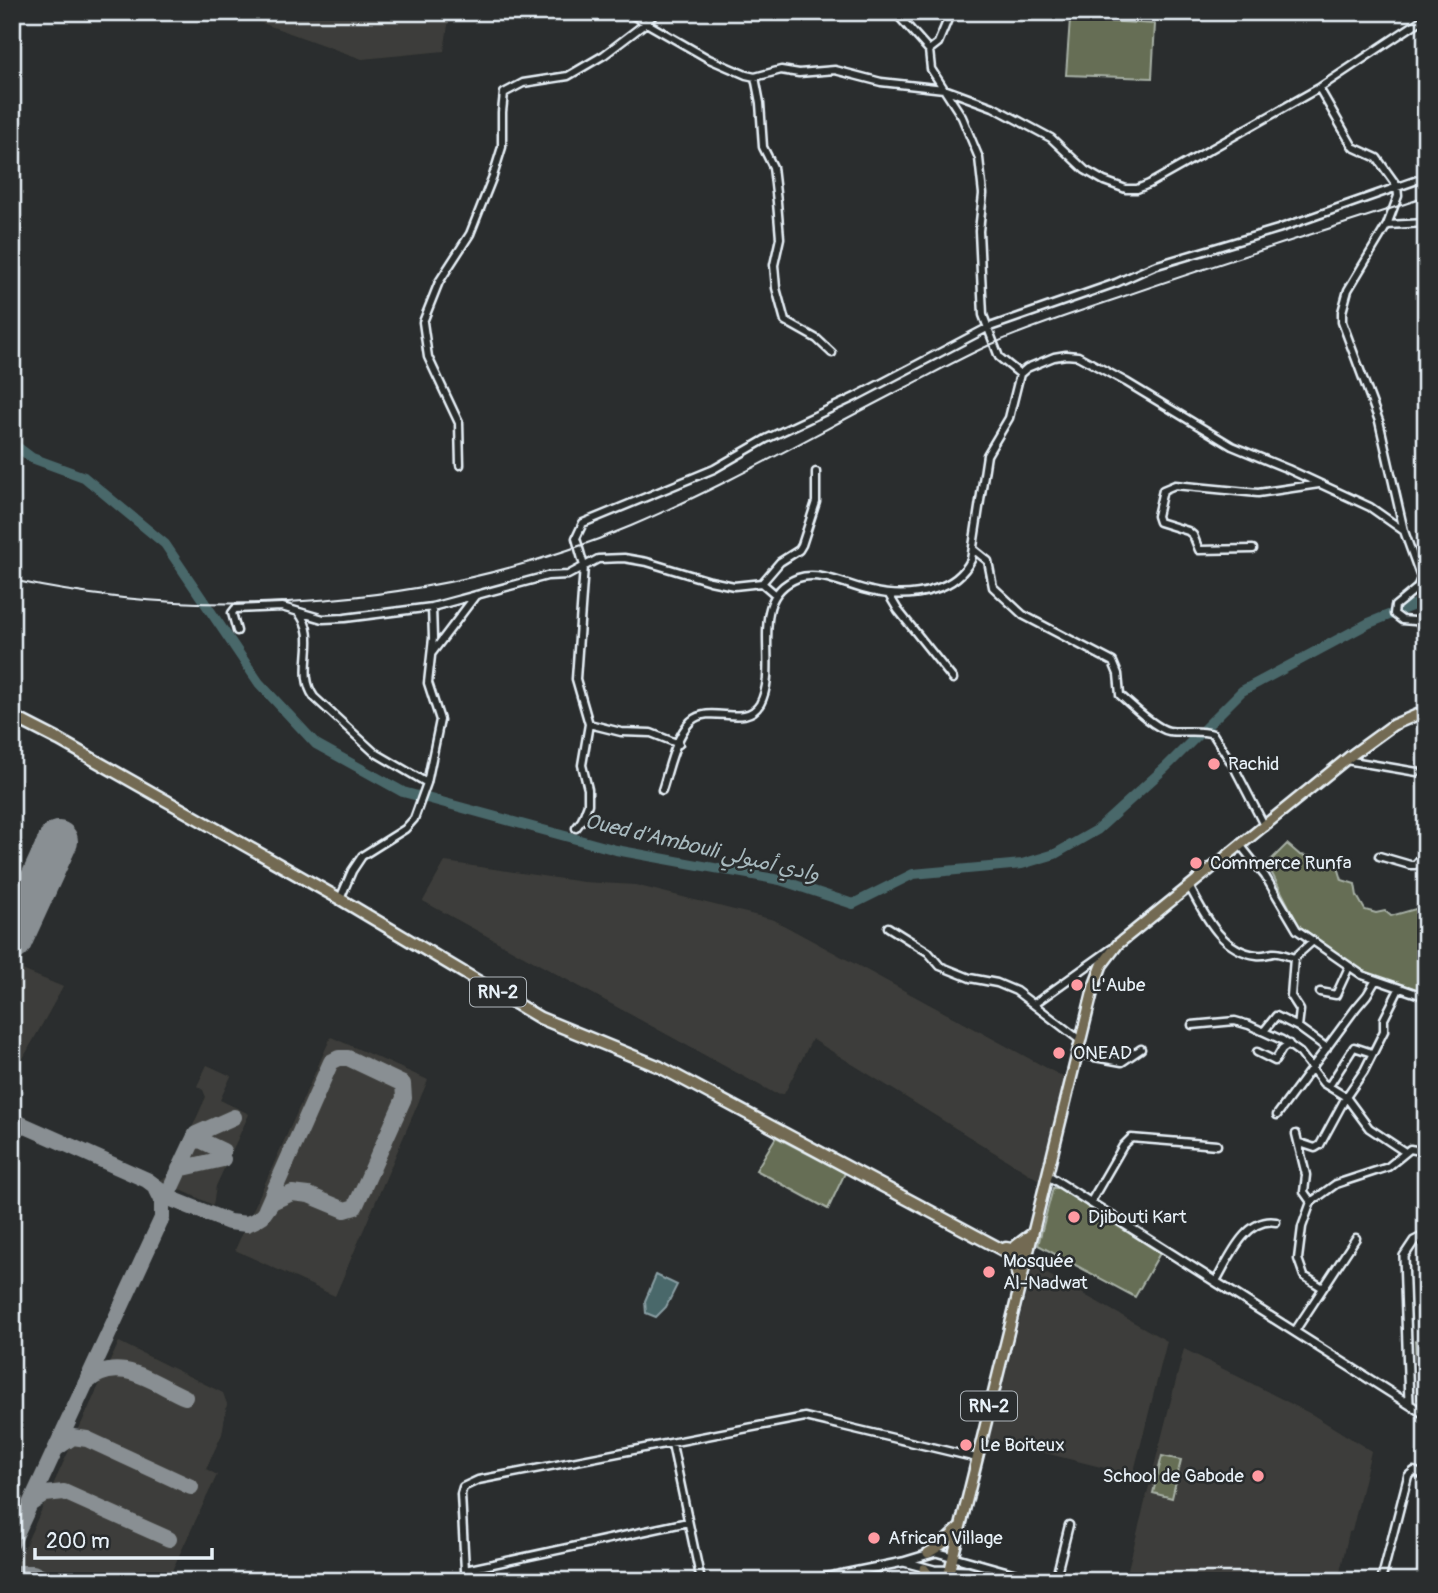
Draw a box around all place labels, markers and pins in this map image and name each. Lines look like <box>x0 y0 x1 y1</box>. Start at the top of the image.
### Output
place label: Rachid <box>1228 752 1279 776</box>
marker: Rachid <box>1206 756 1222 772</box>
place label: Commerce Runfa <box>1210 851 1352 875</box>
marker: Commerce Runfa <box>1188 855 1204 871</box>
place label: L'Aube <box>1091 973 1146 997</box>
marker: L'Aube <box>1069 977 1085 993</box>
place label: ONEAD <box>1073 1041 1132 1065</box>
marker: ONEAD <box>1051 1045 1067 1061</box>
place label: Djibouti Kart <box>1088 1205 1187 1229</box>
marker: Djibouti Kart <box>1066 1209 1082 1225</box>
place label: Mosquée Al-Nadwat <box>1003 1249 1088 1295</box>
marker: Mosquée Al-Nadwat <box>981 1264 997 1280</box>
place label: Le Boiteux <box>980 1433 1065 1457</box>
marker: Le Boiteux <box>958 1437 974 1453</box>
place label: School de Gabode <box>1102 1464 1245 1488</box>
marker: School de Gabode <box>1250 1468 1266 1484</box>
place label: African Village <box>888 1526 1003 1550</box>
marker: African Village <box>866 1530 882 1546</box>

